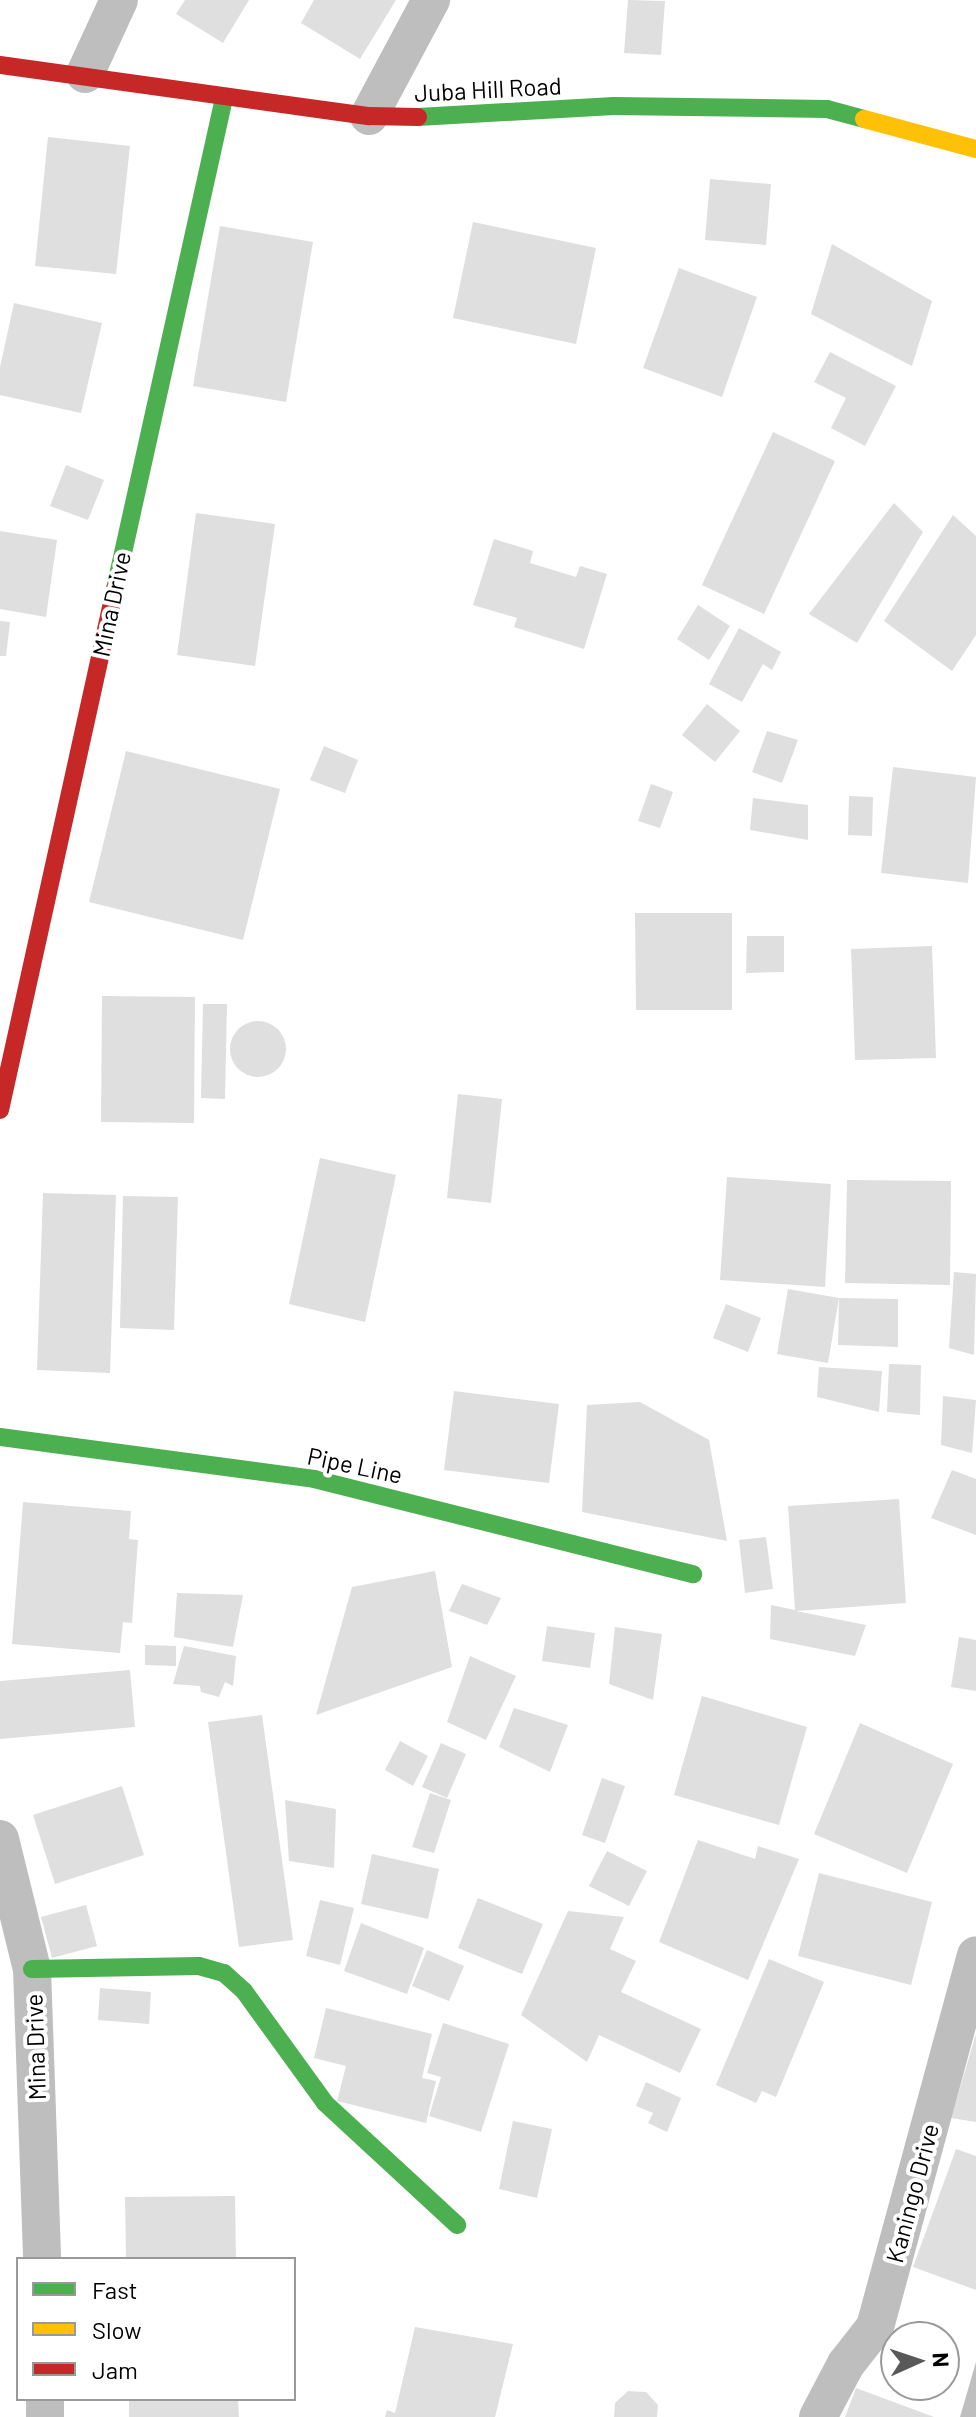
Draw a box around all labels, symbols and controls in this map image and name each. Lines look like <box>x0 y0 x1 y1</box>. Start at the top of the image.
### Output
street label: Juba Hill Road <box>414 71 562 107</box>
street label: Mina Drive <box>86 549 136 659</box>
street label: Pipe Line <box>305 1441 405 1489</box>
street label: Mina Drive <box>19 1993 51 2101</box>
street label: Kaningo Drive <box>880 2120 944 2266</box>
legend <box>16 2257 296 2401</box>
text: Fast <box>92 2275 137 2304</box>
text: Slow <box>92 2315 141 2344</box>
north arrow <box>880 2321 960 2401</box>
text: N <box>929 2352 955 2368</box>
text: Jam <box>92 2355 138 2384</box>

